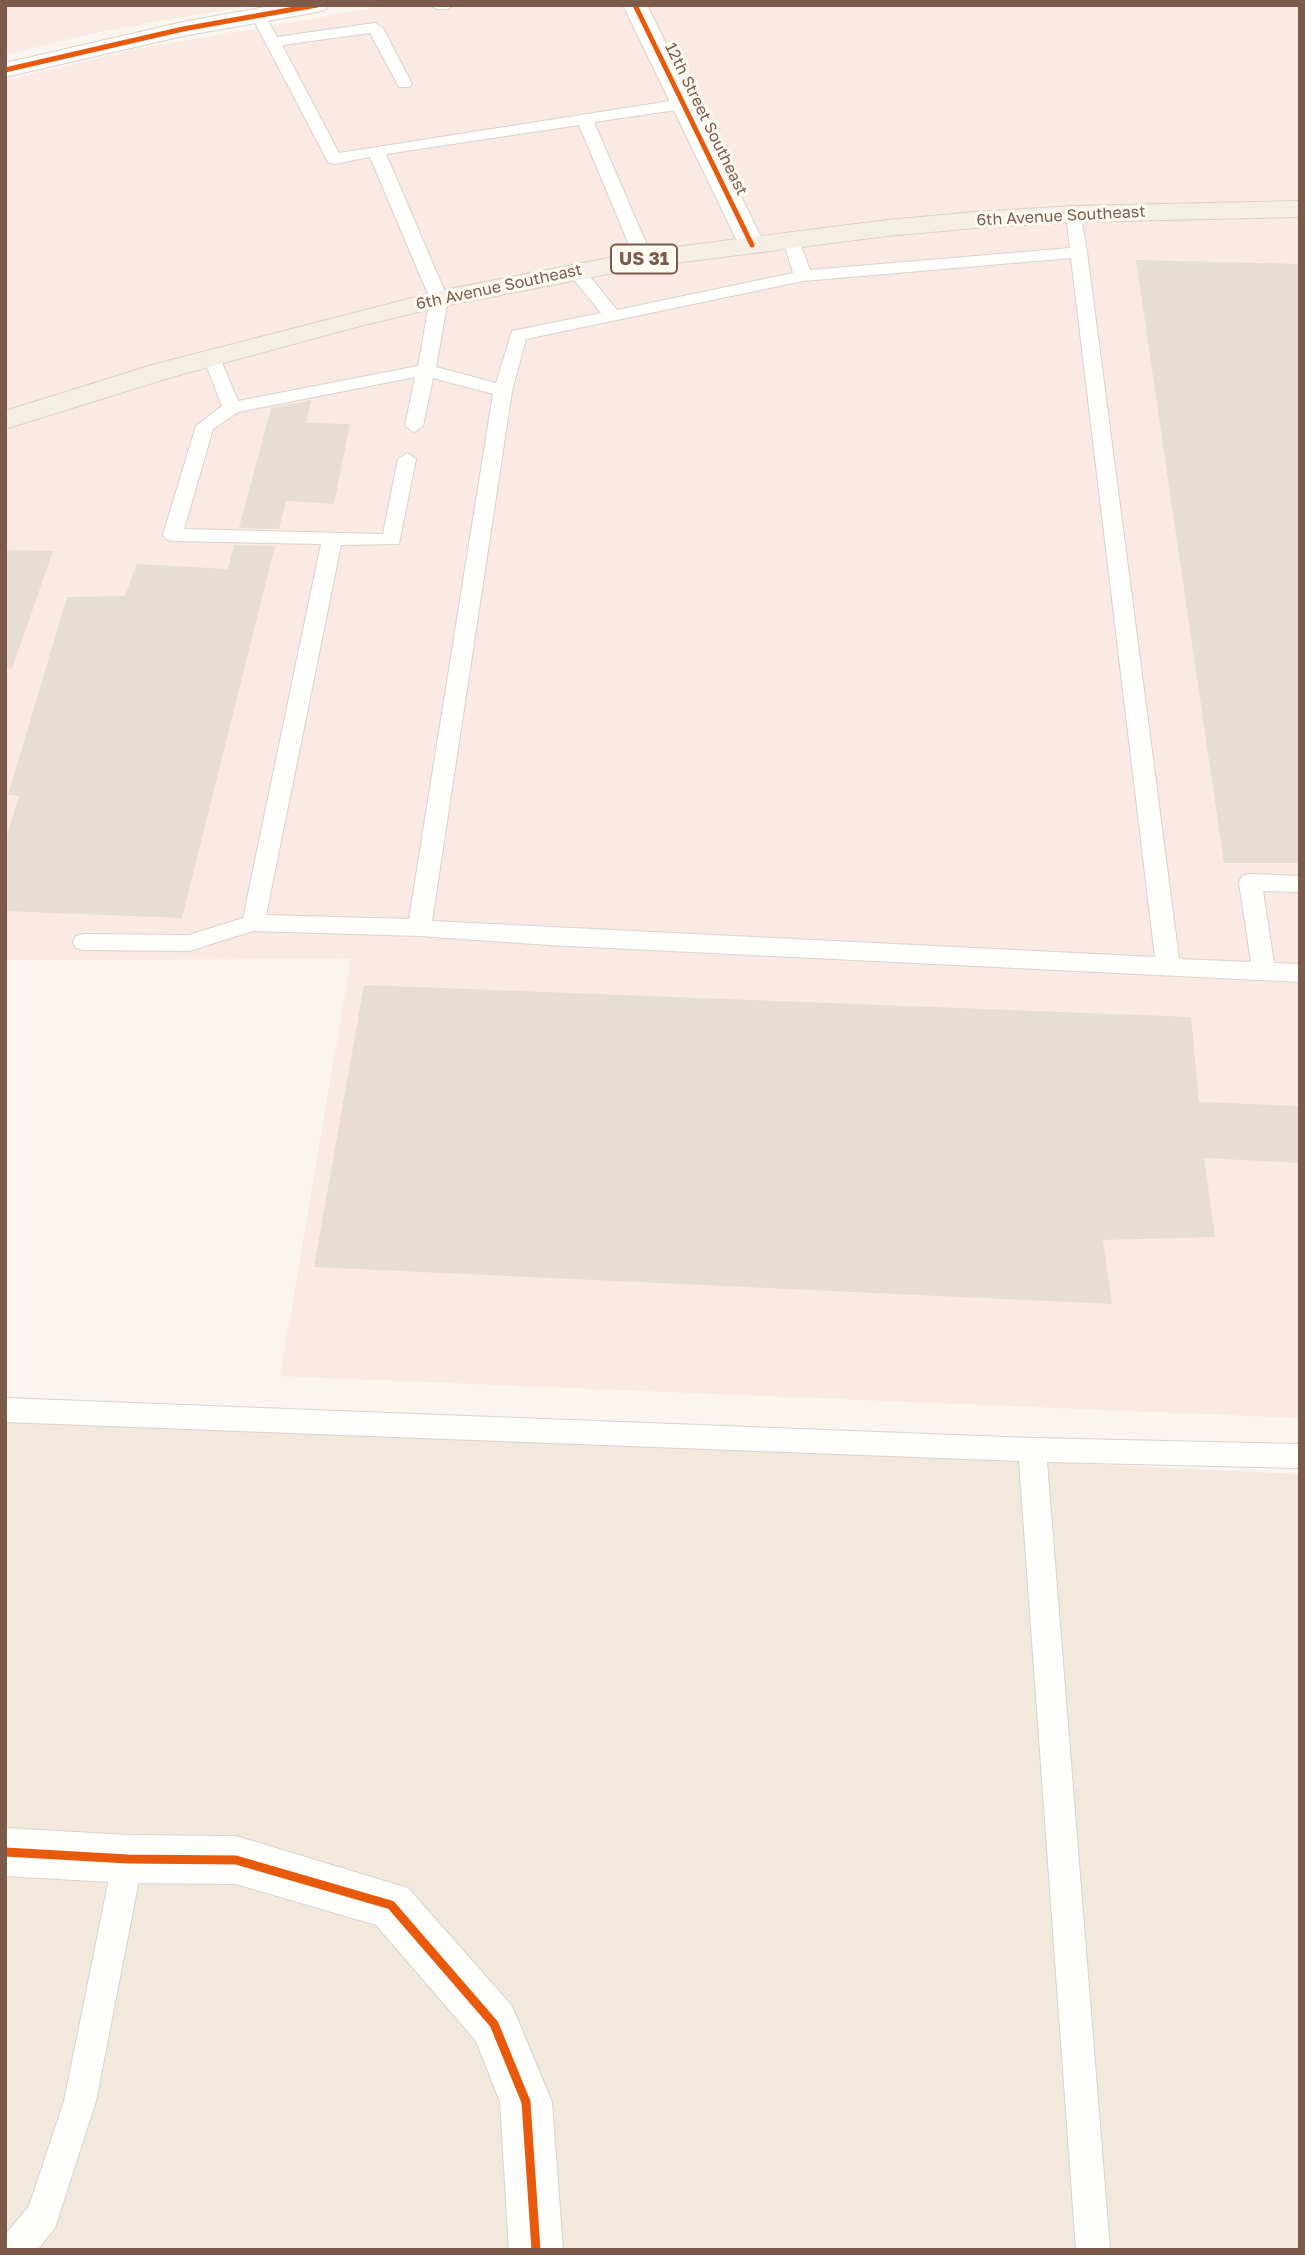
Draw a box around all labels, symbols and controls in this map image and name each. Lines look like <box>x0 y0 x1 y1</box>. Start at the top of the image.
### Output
street label: 12th Street Southeast <box>661 39 751 199</box>
street label: 6th Avenue Southeast <box>976 202 1146 230</box>
road number: US 31 <box>611 244 677 274</box>
street label: 6th Avenue Southeast <box>414 260 584 314</box>

